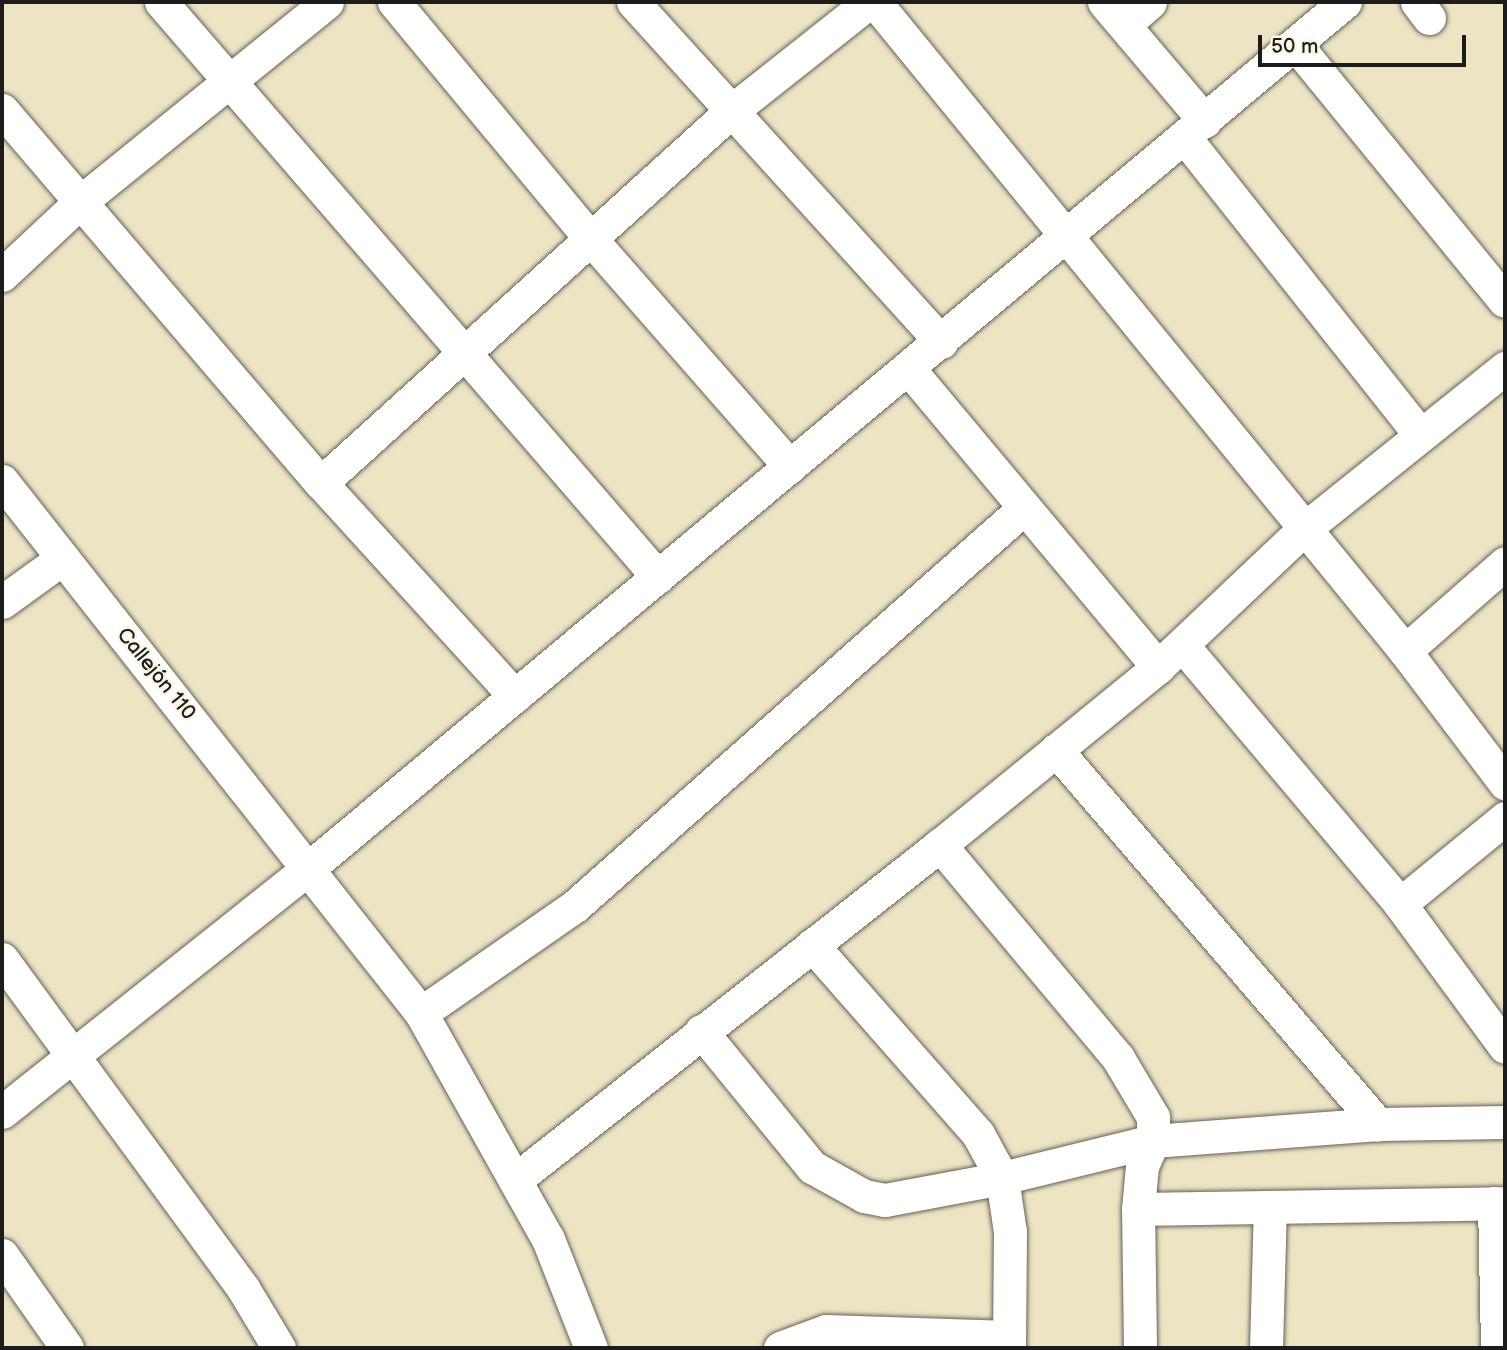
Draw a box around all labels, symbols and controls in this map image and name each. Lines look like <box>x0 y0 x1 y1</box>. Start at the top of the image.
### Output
scale bar <box>1262 21 1470 65</box>
text: 50 m <box>1271 34 1318 59</box>
street label: Callejón 110 <box>111 623 201 725</box>

